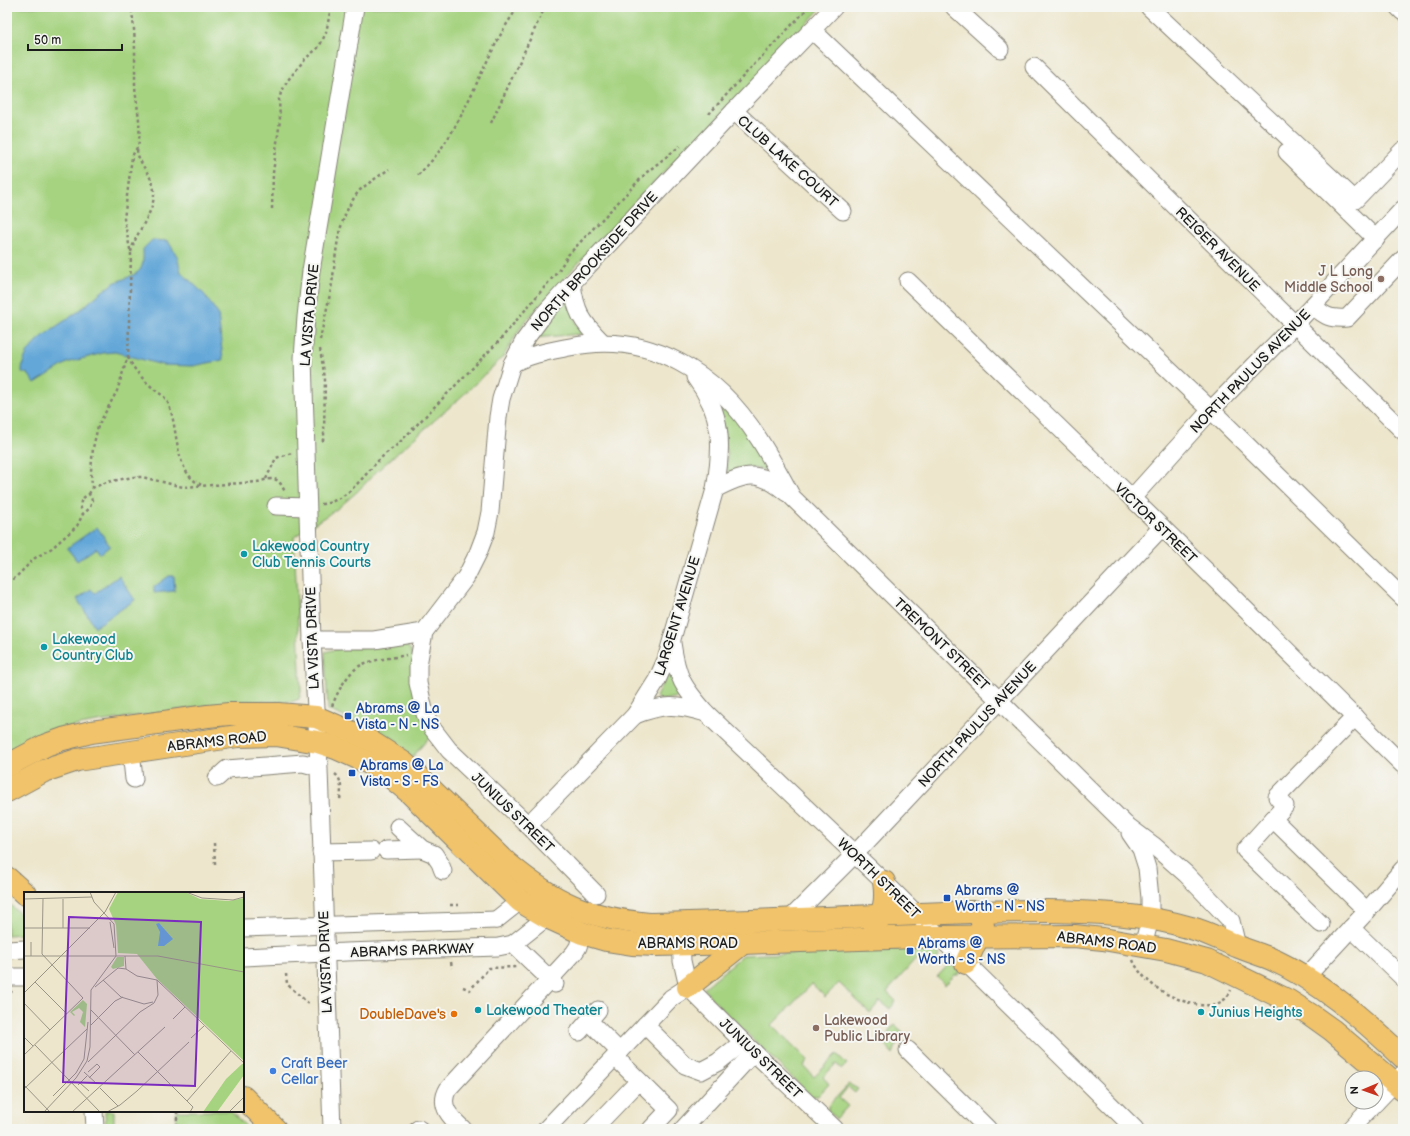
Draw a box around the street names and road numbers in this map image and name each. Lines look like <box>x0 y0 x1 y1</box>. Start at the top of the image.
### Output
street label: CLUB LAKE COURT <box>734 112 842 211</box>
street label: NORTH BROOKSIDE DRIVE <box>527 188 661 335</box>
street label: REIGER AVENUE <box>1172 204 1263 295</box>
street label: LA VISTA DRIVE <box>297 263 322 367</box>
street label: NORTH PAULUS AVENUE <box>1187 306 1314 437</box>
street label: VICTOR STREET <box>1111 480 1201 567</box>
street label: LARGENT AVENUE <box>651 554 704 678</box>
street label: LA VISTA DRIVE <box>302 586 323 690</box>
street label: TREMONT STREET <box>890 594 993 695</box>
street label: NORTH PAULUS AVENUE <box>915 658 1040 791</box>
street label: ABRAMS ROAD <box>166 728 268 755</box>
street label: JUNIUS STREET <box>468 769 558 857</box>
street label: WORTH STREET <box>834 835 924 923</box>
street label: LA VISTA DRIVE <box>315 910 336 1014</box>
street label: ABRAMS ROAD <box>1056 928 1158 957</box>
street label: ABRAMS ROAD <box>638 935 738 952</box>
street label: ABRAMS PARKWAY <box>350 940 475 961</box>
street label: JUNIUS STREET <box>716 1015 806 1103</box>

